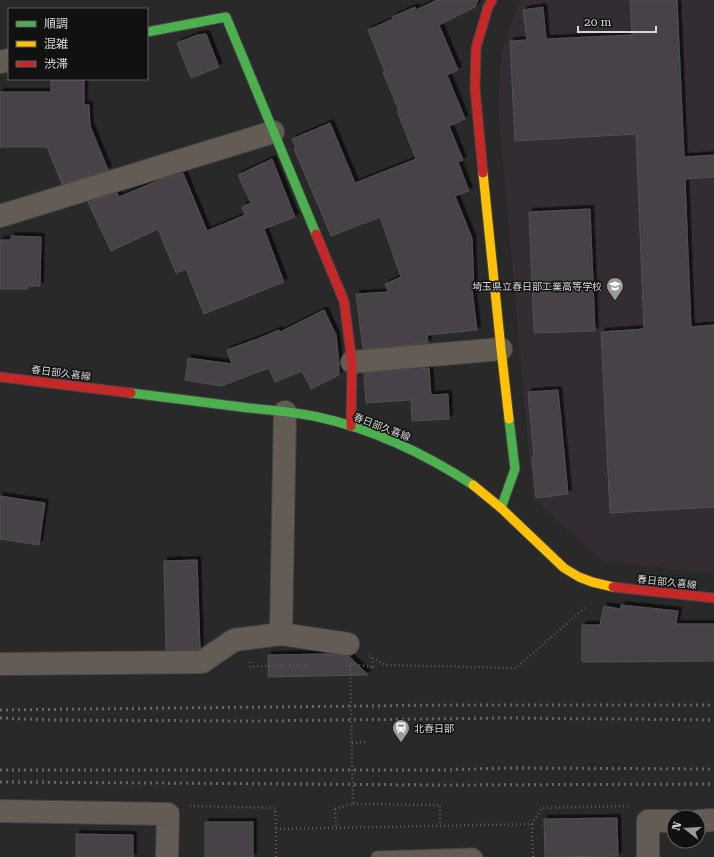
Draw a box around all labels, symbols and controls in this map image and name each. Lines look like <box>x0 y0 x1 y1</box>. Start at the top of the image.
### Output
legend <box>8 8 148 80</box>
scale bar <box>578 8 656 34</box>
text: 20 m <box>584 15 611 29</box>
text: 順調 <box>44 17 68 31</box>
text: 混雑 <box>44 37 68 51</box>
text: 渋滞 <box>44 57 68 71</box>
school or university icon: 埼玉県立春日部工業高等学校 <box>605 276 625 301</box>
place label: 埼玉県立春日部工業高等学校 <box>472 281 602 292</box>
street label: 春日部久喜線 <box>31 364 91 382</box>
street label: 春日部久喜線 <box>352 411 412 443</box>
street label: 春日部久喜線 <box>637 573 697 591</box>
station icon: 北春日部 <box>391 718 411 743</box>
place label: 北春日部 <box>414 723 454 734</box>
north arrow <box>666 809 706 849</box>
text: N <box>669 820 685 832</box>

